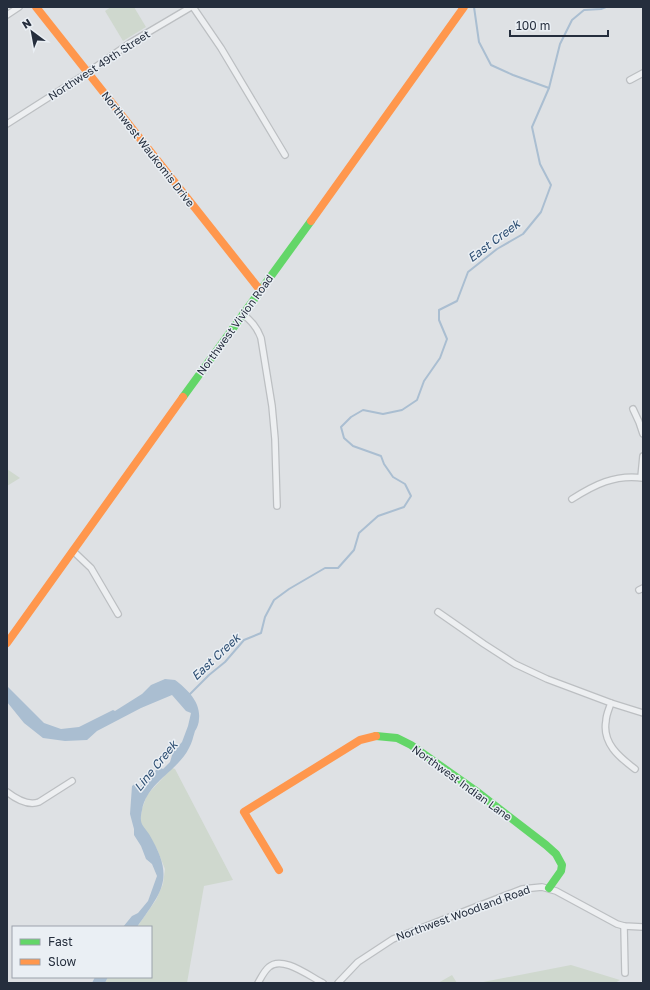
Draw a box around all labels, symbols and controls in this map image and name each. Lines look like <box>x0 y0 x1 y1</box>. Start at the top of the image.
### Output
north arrow <box>12 12 52 52</box>
scale bar <box>510 12 608 38</box>
text: N <box>19 15 33 31</box>
text: 100 m <box>516 18 550 33</box>
street label: Northwest 49th Street <box>45 27 152 102</box>
street label: Northwest Waukomis Drive <box>99 88 197 209</box>
water label: East Creek <box>465 215 524 265</box>
street label: Northwest Vivion Road <box>194 272 275 378</box>
water label: East Creek <box>188 629 244 683</box>
water label: Line Creek <box>131 736 181 794</box>
street label: Northwest Indian Lane <box>410 742 515 823</box>
street label: Northwest Woodland Road <box>394 882 532 943</box>
legend <box>12 926 152 978</box>
text: Fast <box>48 934 73 949</box>
text: Slow <box>48 954 76 969</box>

